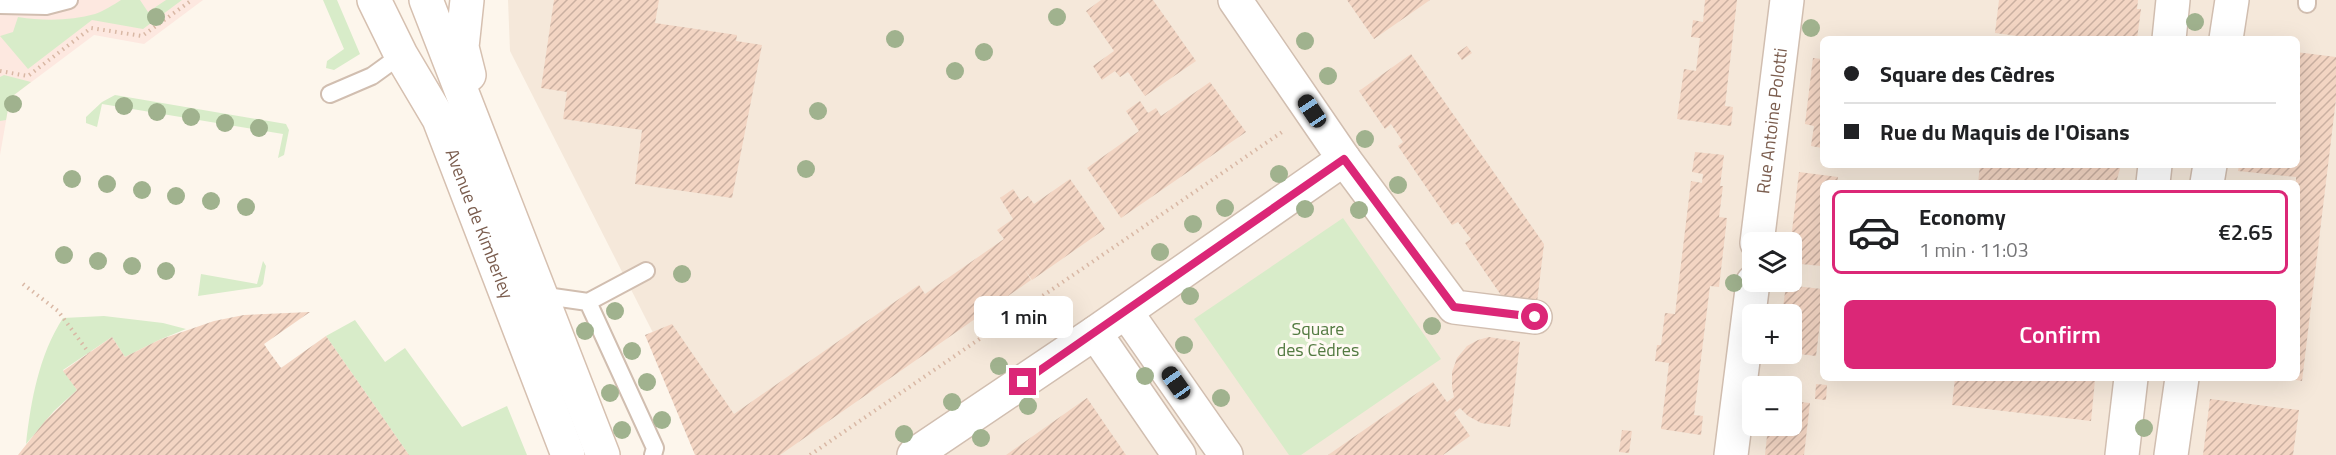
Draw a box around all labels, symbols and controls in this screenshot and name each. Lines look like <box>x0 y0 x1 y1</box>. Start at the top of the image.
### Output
street label: Rue Antoine Polotti <box>1749 46 1794 195</box>
text: Square des Cèdres <box>1880 57 2055 91</box>
car <box>1294 91 1330 131</box>
text: Rue du Maquis de l'Oisans <box>1880 115 2130 149</box>
street label: Avenue de Kimberley <box>439 145 521 303</box>
text: Economy <box>1919 200 2006 234</box>
icon: car <box>1847 205 1901 259</box>
text: €2.65 <box>2218 215 2273 249</box>
map controls <box>1742 232 1802 436</box>
button: layers <box>1742 232 1802 292</box>
text: 1 min · 11:03 <box>1919 234 2029 265</box>
callout: 1 min <box>974 295 1072 337</box>
button: Confirm <box>1844 300 2276 369</box>
text: 1 min <box>999 301 1048 332</box>
route start <box>1521 303 1548 330</box>
button: + <box>1742 304 1802 364</box>
park label: Square des Cèdres <box>1277 315 1359 363</box>
car <box>1158 363 1194 403</box>
route end <box>1009 368 1036 395</box>
button: − <box>1742 376 1802 436</box>

